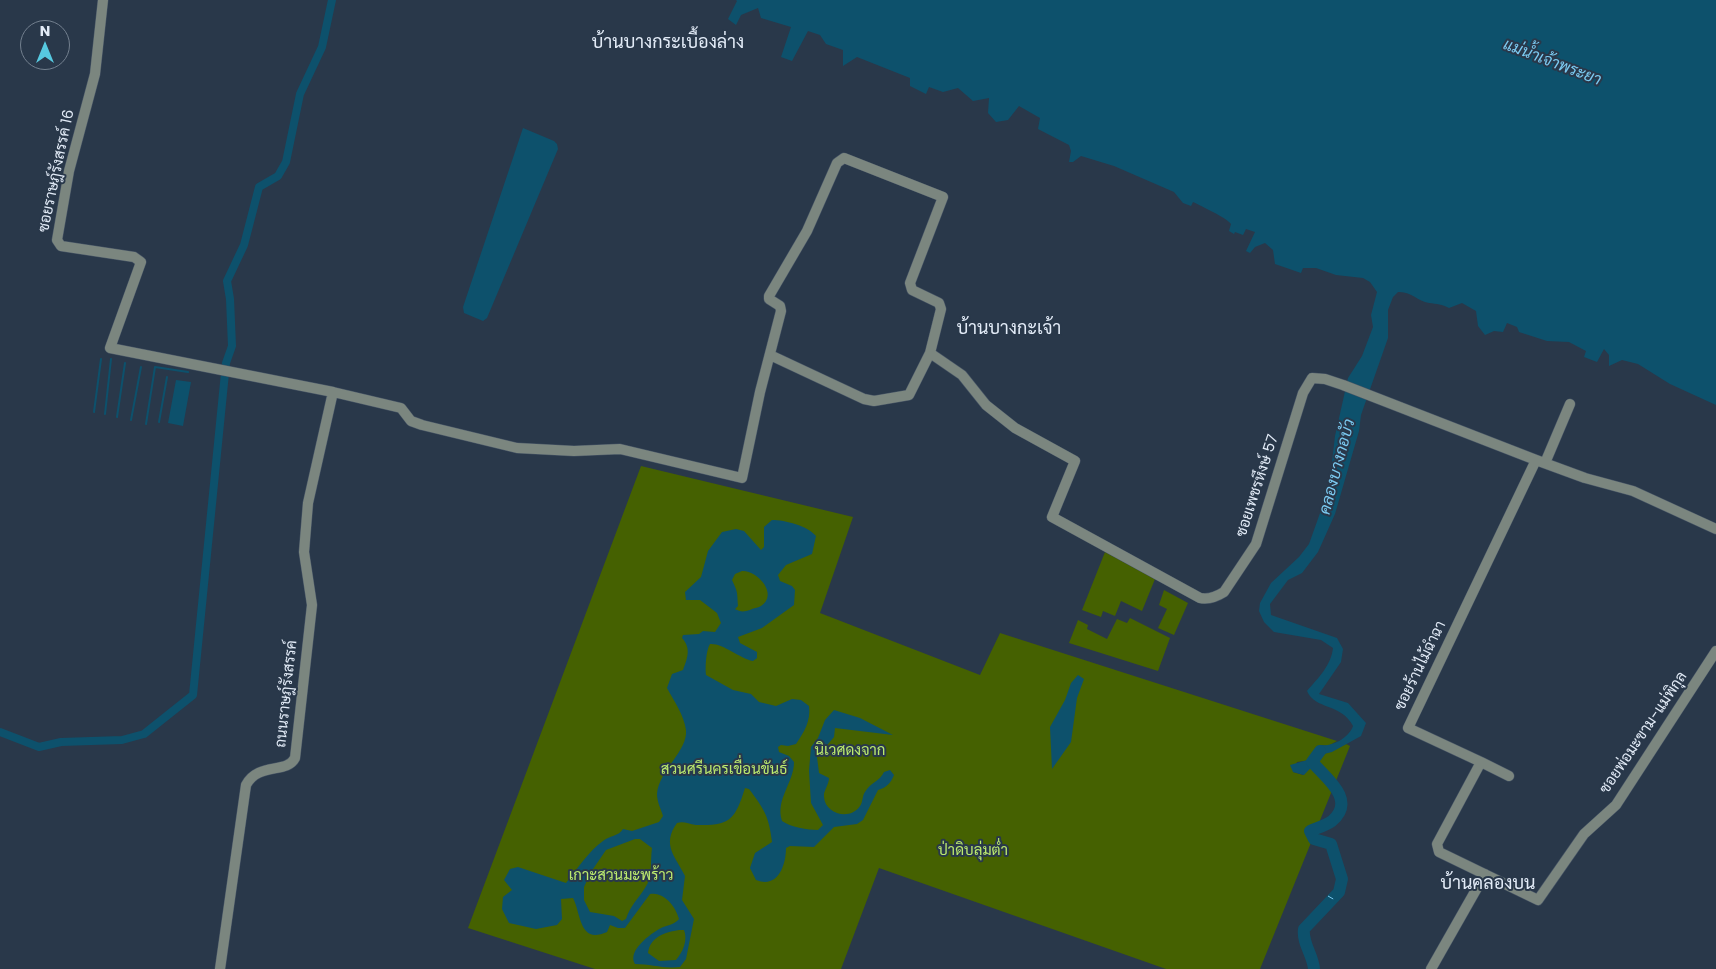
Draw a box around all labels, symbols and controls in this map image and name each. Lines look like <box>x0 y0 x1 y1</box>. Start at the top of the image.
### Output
north arrow <box>20 20 70 70</box>
text: N <box>40 21 50 41</box>
district label: บ้านบางกระเบื้องล่าง <box>592 32 744 54</box>
water label: แม่น้ำเจ้าพระยา <box>1500 36 1604 90</box>
street label: ซอยราษฎ์รังสรรค์ 16 <box>35 108 79 234</box>
district label: บ้านบางกะเจ้า <box>957 318 1061 340</box>
water label: คลองบางกอบัว <box>1316 417 1360 517</box>
street label: ซอยเพชรหึงษ์ 57 <box>1233 433 1283 539</box>
street label: ซอยร้านไม้ฉำฉา <box>1392 618 1450 714</box>
street label: ถนนราษฎ์รังสรรค์ <box>272 639 302 749</box>
street label: ซอยพ่อมะขาม-แม่พิกุล <box>1597 669 1691 797</box>
park label: นิเวศดงจาก <box>815 742 885 760</box>
park label: สวนศรีนครเขื่อนขันธ์ <box>661 761 787 779</box>
park label: ป่าดิบลุ่มต่ำ <box>938 842 1008 860</box>
park label: เกาะสวนมะพร้าว <box>569 867 673 885</box>
district label: บ้านคลองบน <box>1441 873 1535 895</box>

